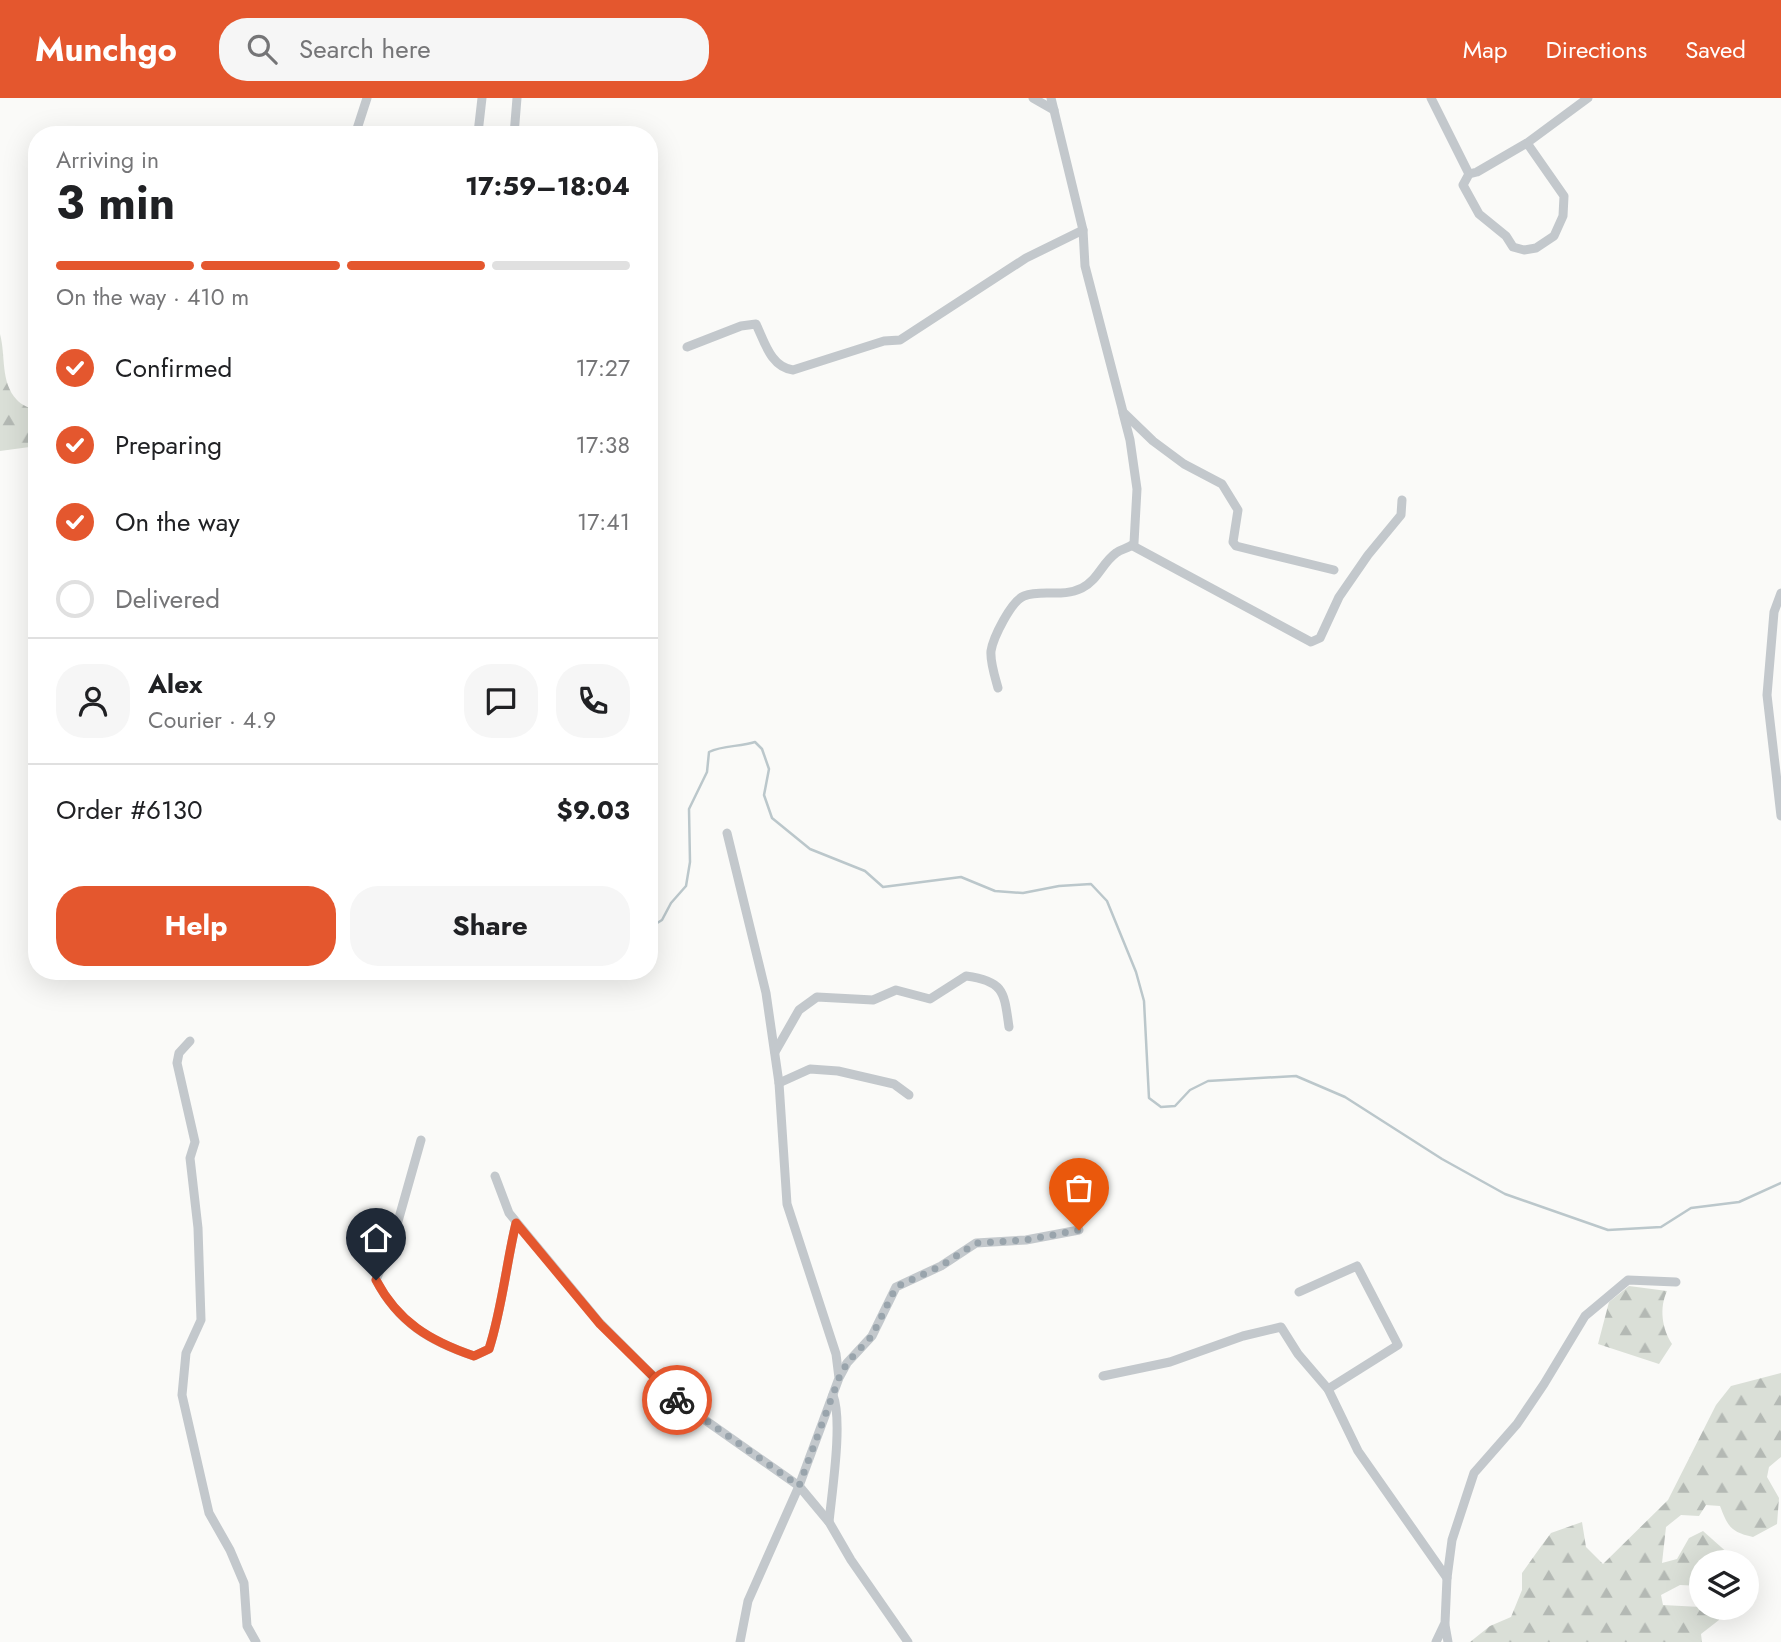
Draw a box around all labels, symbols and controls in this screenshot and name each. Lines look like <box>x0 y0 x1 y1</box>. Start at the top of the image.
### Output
search box <box>219 18 709 81</box>
text: Munchgo <box>35 26 177 73</box>
icon: search <box>243 30 281 68</box>
text: Search here <box>299 30 431 68</box>
text: Map <box>1463 32 1508 67</box>
text: Directions <box>1546 32 1647 67</box>
text: Saved <box>1685 32 1746 67</box>
text: Arriving in <box>56 143 159 177</box>
text: 17:59–18:04 <box>465 167 630 205</box>
text: 3 min <box>56 170 175 236</box>
text: On the way · 410 m <box>56 280 249 314</box>
icon: check <box>56 349 94 387</box>
text: Confirmed <box>115 349 232 387</box>
text: 17:27 <box>576 351 630 385</box>
icon: check <box>56 426 94 464</box>
text: Preparing <box>115 426 222 464</box>
text: 17:38 <box>576 428 630 462</box>
icon: check <box>56 503 94 541</box>
text: On the way <box>115 503 240 541</box>
text: 17:41 <box>577 505 630 539</box>
text: Delivered <box>115 580 220 618</box>
button: person <box>56 664 130 738</box>
button: chat <box>464 664 538 738</box>
button: phone <box>556 664 630 738</box>
text: Alex <box>148 665 202 703</box>
text: Courier · 4.9 <box>148 703 276 737</box>
text: Order #6130 <box>56 791 203 829</box>
text: $9.03 <box>557 791 630 829</box>
button: Help <box>56 886 336 966</box>
button: Share <box>350 886 630 966</box>
pin <box>1049 1158 1109 1230</box>
icon: bag <box>1060 1169 1098 1207</box>
pin <box>346 1208 406 1280</box>
icon: home <box>357 1219 395 1257</box>
courier <box>642 1365 712 1435</box>
icon: bike <box>658 1381 696 1419</box>
map controls <box>1689 1550 1759 1620</box>
button: layers <box>1689 1550 1759 1620</box>

